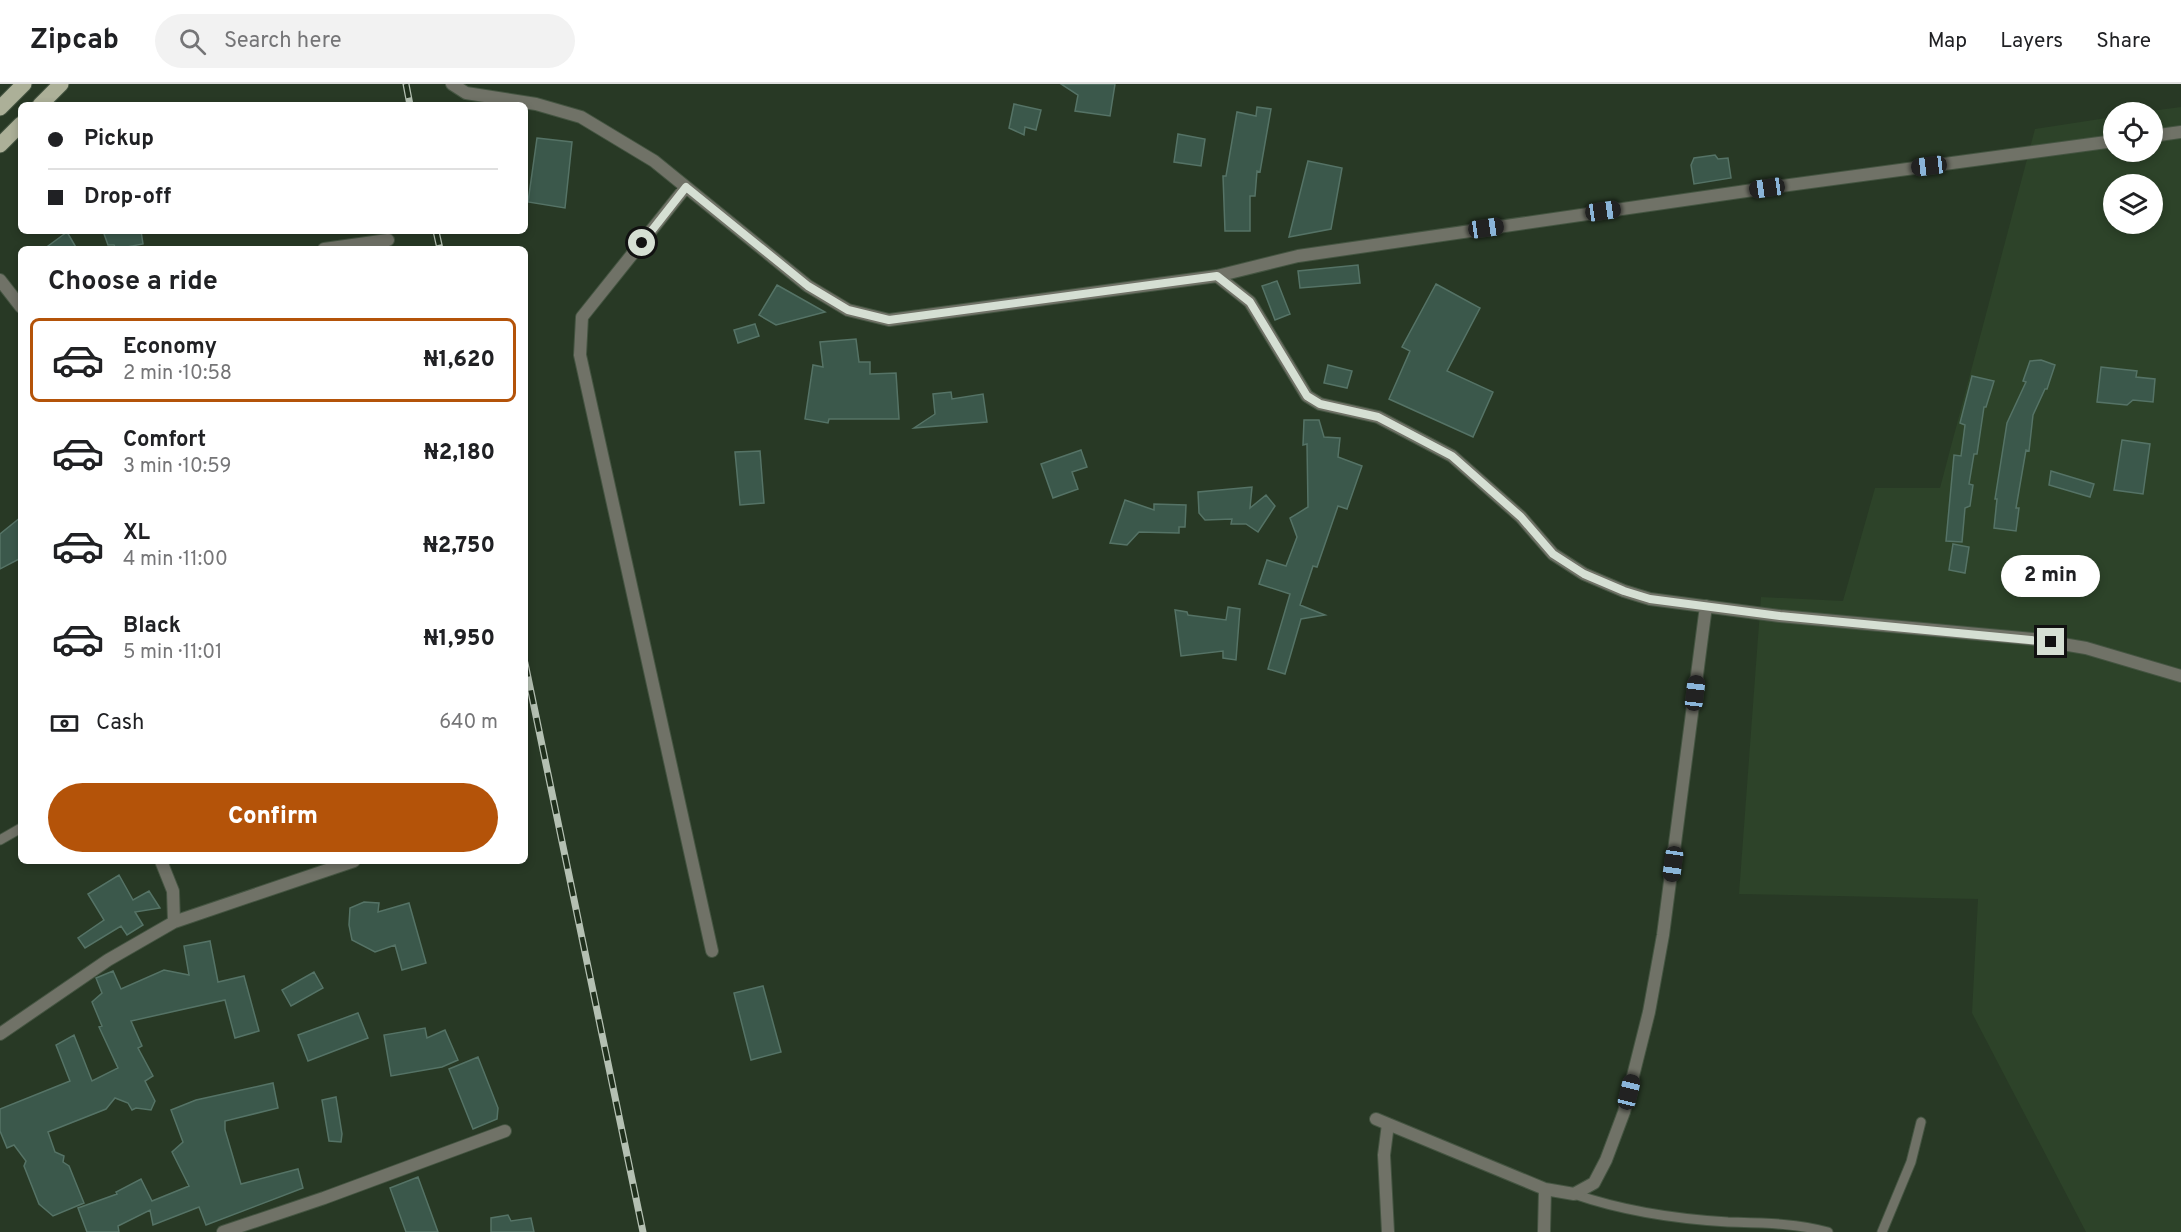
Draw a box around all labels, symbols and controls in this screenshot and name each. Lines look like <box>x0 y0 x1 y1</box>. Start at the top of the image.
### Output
search box <box>155 14 575 68</box>
text: Zipcab <box>30 23 119 59</box>
icon: search <box>176 25 209 58</box>
text: Search here <box>224 28 341 55</box>
text: Map <box>1928 28 1967 55</box>
text: Layers <box>2000 28 2063 55</box>
text: Share <box>2096 28 2151 55</box>
map controls <box>2103 102 2163 234</box>
button: locate <box>2103 102 2163 162</box>
text: Pickup <box>84 126 154 153</box>
car <box>1910 155 1948 177</box>
button: layers <box>2103 174 2163 234</box>
car <box>1748 177 1786 199</box>
text: Drop-off <box>84 184 171 211</box>
car <box>1584 200 1622 222</box>
car <box>1467 217 1505 239</box>
route start <box>628 229 655 256</box>
text: Choose a ride <box>48 265 218 299</box>
icon: car <box>51 333 105 387</box>
text: Economy <box>123 334 217 361</box>
text: ₦1,620 <box>424 347 495 374</box>
text: 2 min · 10:58 <box>123 361 232 387</box>
icon: car <box>51 426 105 480</box>
text: Comfort <box>123 427 206 454</box>
text: ₦2,180 <box>424 440 495 467</box>
text: 3 min · 10:59 <box>123 454 231 480</box>
icon: car <box>51 519 105 573</box>
text: XL <box>123 520 150 547</box>
text: ₦2,750 <box>423 533 495 560</box>
text: 4 min · 11:00 <box>123 547 228 573</box>
callout: 2 min <box>2002 555 2100 597</box>
text: 2 min <box>2024 563 2077 589</box>
icon: car <box>51 612 105 666</box>
text: Black <box>123 613 181 640</box>
text: ₦1,950 <box>424 626 495 653</box>
route end <box>2037 628 2064 655</box>
text: 5 min · 11:01 <box>123 640 223 666</box>
car <box>1684 674 1706 712</box>
icon: cash <box>48 707 81 740</box>
text: Cash <box>96 710 145 737</box>
text: 640 m <box>439 710 498 736</box>
button: Confirm <box>48 783 498 852</box>
car <box>1662 845 1684 883</box>
car <box>1616 1072 1642 1112</box>

